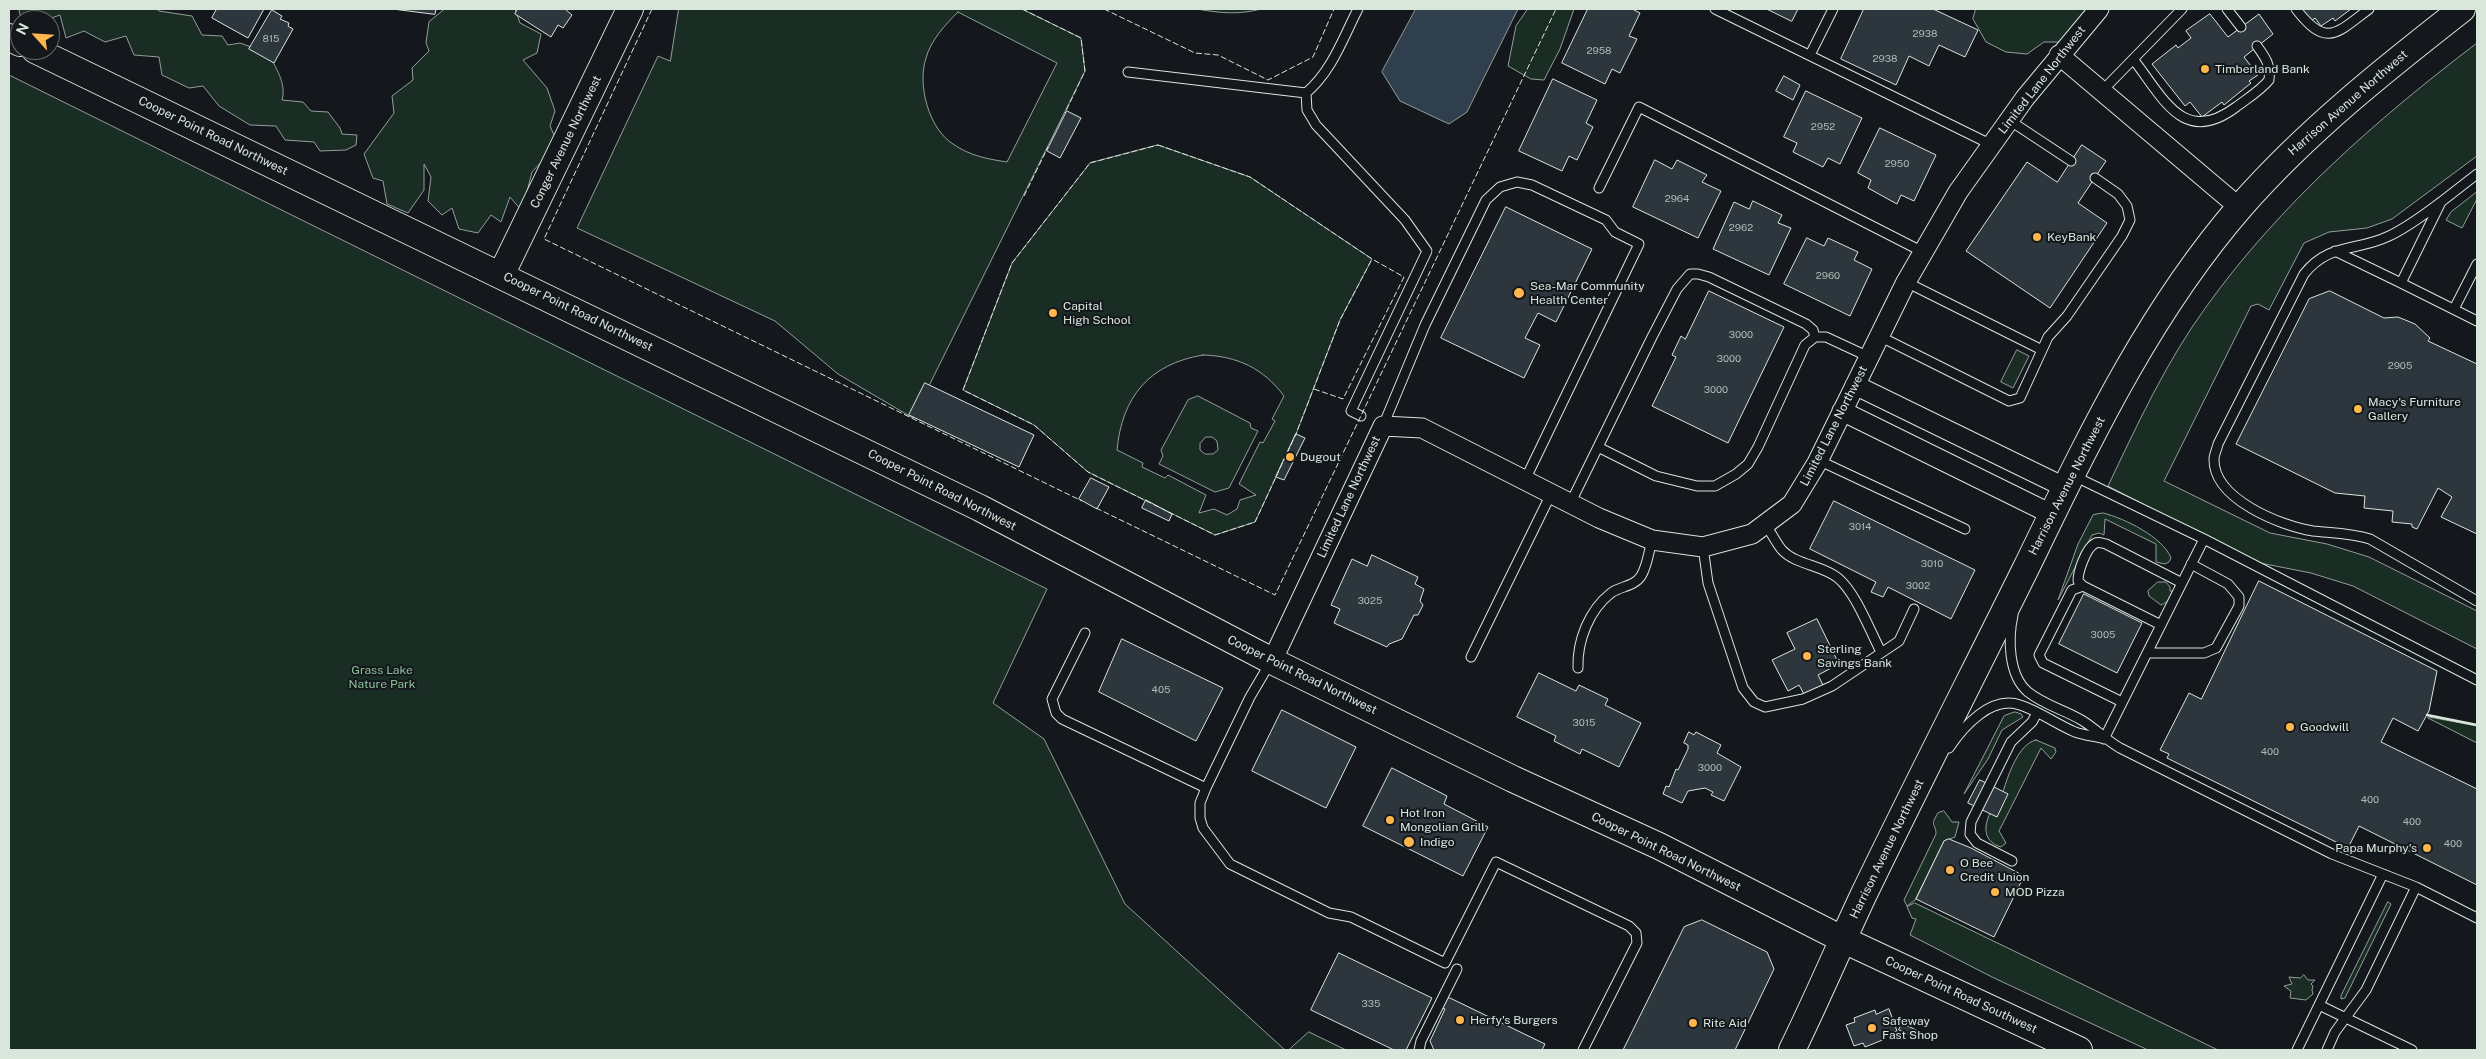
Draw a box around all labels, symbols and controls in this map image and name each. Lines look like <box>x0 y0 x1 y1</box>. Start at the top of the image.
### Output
north arrow <box>10 10 60 60</box>
text: N <box>13 20 32 37</box>
street label: Limited Lane Northwest <box>1995 23 2089 137</box>
house number: 2938 <box>1913 28 1937 40</box>
house number: 815 <box>263 33 279 45</box>
house number: 2958 <box>1586 45 1612 57</box>
street label: Harrison Avenue Northwest <box>2285 47 2411 159</box>
house number: 2938 <box>1873 53 1897 65</box>
place label: Timberland Bank <box>2215 62 2310 76</box>
marker: Timberland Bank <box>2199 63 2211 75</box>
street label: Conger Avenue Northwest <box>528 73 604 211</box>
street label: Cooper Point Road Northwest <box>136 93 290 179</box>
house number: 2952 <box>1811 121 1835 133</box>
house number: 2950 <box>1885 158 1909 170</box>
house number: 2964 <box>1665 193 1689 205</box>
house number: 2962 <box>1729 222 1753 234</box>
place label: KeyBank <box>2047 230 2096 244</box>
marker: KeyBank <box>2031 231 2043 243</box>
street label: Cooper Point Road Northwest <box>501 269 655 355</box>
house number: 2960 <box>1816 270 1840 282</box>
place label: Sea-Mar Community Health Center <box>1530 279 1645 307</box>
marker: Sea-Mar Community Health Center <box>1512 286 1526 300</box>
place label: Capital High School <box>1063 299 1131 327</box>
marker: Capital High School <box>1047 307 1059 319</box>
house number: 3000 <box>1729 329 1753 341</box>
house number: 3000 <box>1717 353 1741 365</box>
house number: 2905 <box>2388 360 2412 372</box>
street label: Limited Lane Northwest <box>1797 363 1871 489</box>
house number: 3000 <box>1704 384 1728 396</box>
place label: Macy's Furniture Gallery <box>2368 395 2461 423</box>
marker: Macy's Furniture Gallery <box>2352 403 2364 415</box>
street label: Harrison Avenue Northwest <box>2026 414 2108 558</box>
street label: Limited Lane Northwest <box>1314 434 1384 560</box>
street label: Cooper Point Road Northwest <box>865 446 1019 534</box>
place label: Dugout <box>1300 450 1341 464</box>
marker: Dugout <box>1284 451 1296 463</box>
house number: 3014 <box>1849 521 1871 533</box>
house number: 3010 <box>1921 558 1943 570</box>
house number: 3002 <box>1906 580 1930 592</box>
house number: 3025 <box>1358 595 1382 607</box>
house number: 3005 <box>2091 629 2115 641</box>
street label: Cooper Point Road Northwest <box>1225 632 1379 718</box>
place label: Sterling Savings Bank <box>1817 642 1892 670</box>
marker: Sterling Savings Bank <box>1801 650 1813 662</box>
park label: Grass Lake Nature Park <box>349 663 415 691</box>
house number: 405 <box>1152 684 1170 696</box>
house number: 3015 <box>1573 717 1595 729</box>
place label: Goodwill <box>2300 720 2349 734</box>
marker: Goodwill <box>2284 721 2296 733</box>
house number: 400 <box>2261 746 2279 758</box>
house number: 3000 <box>1698 762 1722 774</box>
street label: Harrison Avenue Northwest <box>1847 777 1927 921</box>
house number: 400 <box>2361 794 2379 806</box>
place label: Hot Iron Mongolian Grill <box>1400 806 1485 834</box>
street label: Cooper Point Road Northwest <box>1589 809 1743 895</box>
marker: Hot Iron Mongolian Grill <box>1384 814 1396 826</box>
house number: 400 <box>2403 816 2421 828</box>
marker: Indigo <box>1402 835 1416 849</box>
place label: Indigo <box>1420 835 1455 849</box>
house number: 400 <box>2444 838 2462 850</box>
place label: Papa Murphy's <box>2335 841 2417 855</box>
marker: Papa Murphy's <box>2421 842 2433 854</box>
place label: O Bee Credit Union <box>1960 856 2029 884</box>
marker: O Bee Credit Union <box>1944 864 1956 876</box>
place label: MOD Pizza <box>2005 885 2065 899</box>
marker: MOD Pizza <box>1989 886 2001 898</box>
street label: Cooper Point Road Southwest <box>1883 953 2039 1037</box>
house number: 335 <box>1362 998 1380 1010</box>
place label: Herfy's Burgers <box>1470 1013 1558 1027</box>
marker: Herfy's Burgers <box>1454 1014 1466 1026</box>
place label: Safeway Fast Shop <box>1882 1014 1938 1042</box>
place label: Rite Aid <box>1703 1016 1747 1030</box>
marker: Rite Aid <box>1687 1017 1699 1029</box>
marker: Safeway Fast Shop <box>1866 1022 1878 1034</box>

